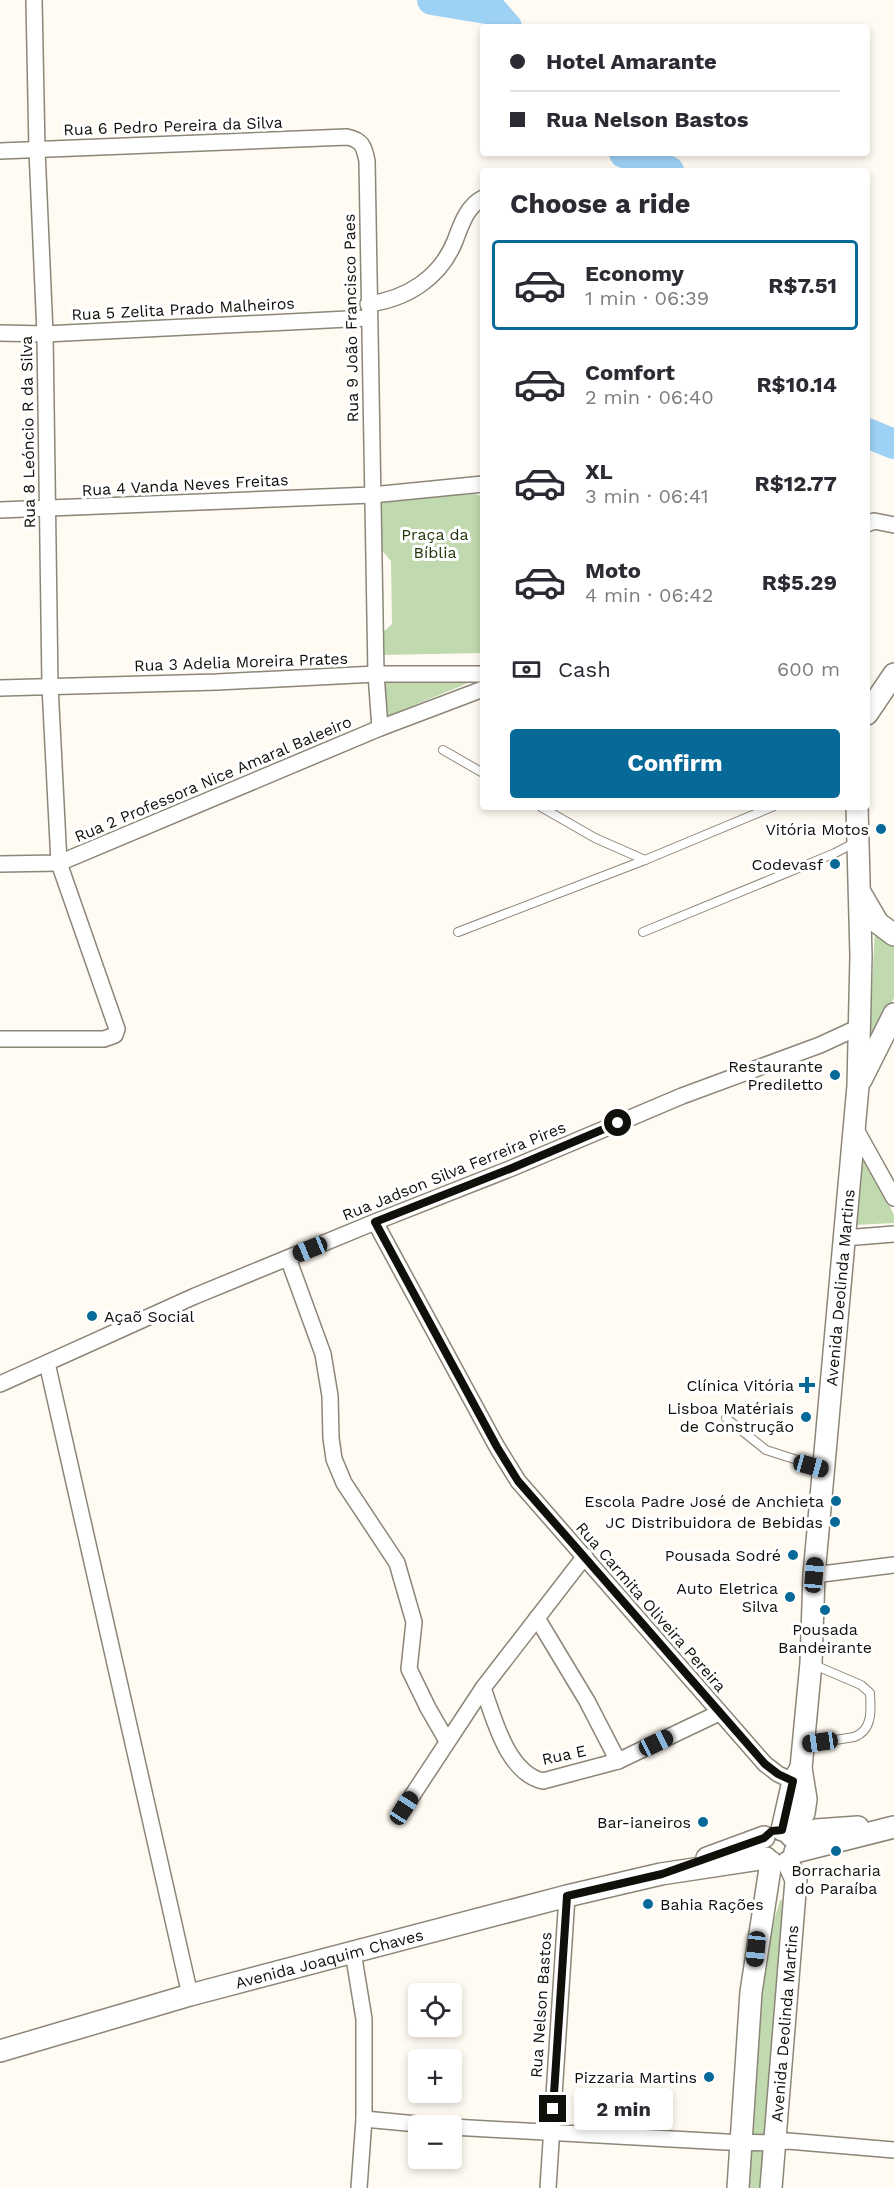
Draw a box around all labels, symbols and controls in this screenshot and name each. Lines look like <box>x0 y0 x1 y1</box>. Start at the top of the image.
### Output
text: Hotel Amarante <box>546 49 717 74</box>
text: Rua Nelson Bastos <box>546 107 748 132</box>
street label: Rua 6 Pedro Pereira da Silva <box>63 113 283 139</box>
text: Choose a ride <box>510 188 690 220</box>
street label: Rua 9 João Francisco Paes <box>340 214 362 422</box>
icon: car <box>513 258 567 312</box>
text: Economy <box>585 261 684 286</box>
text: R$7.51 <box>768 273 837 298</box>
text: 1 min · 06:39 <box>585 286 709 310</box>
street label: Rua 5 Zelita Prado Malheiros <box>71 294 295 324</box>
street label: Rua 8 Leóncio R da Silva <box>17 336 39 528</box>
icon: car <box>513 357 567 411</box>
text: Comfort <box>585 360 675 385</box>
text: R$10.14 <box>756 372 837 397</box>
text: 2 min · 06:40 <box>585 385 714 409</box>
icon: car <box>513 456 567 510</box>
text: XL <box>585 459 613 484</box>
street label: Rua 4 Vanda Neves Freitas <box>81 470 289 500</box>
text: R$12.77 <box>754 471 837 496</box>
text: 3 min · 06:41 <box>585 484 709 508</box>
park label: Praça da Bíblia <box>401 525 469 562</box>
icon: car <box>513 555 567 609</box>
text: Moto <box>585 558 641 583</box>
text: R$5.29 <box>762 570 837 595</box>
text: 4 min · 06:42 <box>585 583 713 607</box>
street label: Rua 3 Adelia Moreira Prates <box>134 649 348 675</box>
icon: cash <box>510 653 543 686</box>
text: Cash <box>558 657 611 682</box>
text: 600 m <box>777 657 840 681</box>
street label: Rua 2 Professora Nice Amaral Baleeiro <box>72 712 354 846</box>
button: Confirm <box>510 729 840 798</box>
place label: Vitória Motos <box>765 820 869 839</box>
marker: Vitória Motos <box>874 822 888 836</box>
place label: Codevasf <box>751 855 824 874</box>
marker: Codevasf <box>828 857 842 871</box>
place label: Restaurante Prediletto <box>728 1057 823 1094</box>
marker: Restaurante Prediletto <box>828 1068 842 1082</box>
route start <box>604 1109 631 1136</box>
street label: Rua Jadson Silva Ferreira Pires <box>339 1117 569 1225</box>
street label: Avenida Deolinda Martins <box>822 1188 858 1387</box>
car <box>290 1234 330 1264</box>
place label: Açaõ Social <box>104 1307 195 1326</box>
marker: Açaõ Social <box>85 1309 99 1323</box>
place label: Clínica Vitória <box>686 1376 794 1395</box>
marker: Clínica Vitória <box>798 1376 816 1394</box>
place label: Lisboa Matériais de Construção <box>667 1399 794 1436</box>
marker: Lisboa Matériais de Construção <box>799 1410 813 1424</box>
car <box>791 1453 831 1479</box>
place label: Escola Padre José de Anchieta <box>584 1492 824 1511</box>
marker: Escola Padre José de Anchieta <box>829 1494 843 1508</box>
place label: JC Distribuidora de Bebidas <box>605 1513 823 1532</box>
marker: JC Distribuidora de Bebidas <box>828 1515 842 1529</box>
street label: Rua Carmita Oliveira Pereira <box>572 1518 730 1696</box>
place label: Pousada Sodré <box>665 1546 781 1565</box>
marker: Pousada Sodré <box>786 1548 800 1562</box>
car <box>803 1556 825 1594</box>
place label: Auto Eletrica Silva <box>676 1579 778 1616</box>
marker: Auto Eletrica Silva <box>783 1590 797 1604</box>
marker: Pousada Bandeirante <box>818 1603 832 1617</box>
place label: Pousada Bandeirante <box>778 1620 872 1657</box>
car <box>636 1727 676 1759</box>
car <box>801 1731 839 1753</box>
street label: Rua E <box>540 1741 588 1769</box>
car <box>387 1788 421 1828</box>
place label: Bar-ianeiros <box>597 1813 691 1832</box>
marker: Bar-ianeiros <box>696 1815 710 1829</box>
marker: Borracharia do Paraíba <box>829 1844 843 1858</box>
place label: Borracharia do Paraíba <box>791 1861 881 1898</box>
place label: Bahia Rações <box>660 1895 764 1914</box>
marker: Bahia Rações <box>641 1897 655 1911</box>
street label: Avenida Deolinda Martins <box>767 1924 802 2123</box>
street label: Avenida Joaquim Chaves <box>233 1925 425 1992</box>
car <box>745 1930 767 1968</box>
street label: Rua Nelson Bastos <box>526 1931 556 2079</box>
map controls <box>408 1983 462 2169</box>
button: locate <box>408 1983 462 2037</box>
button: + <box>408 2049 462 2103</box>
place label: Pizzaria Martins <box>574 2068 697 2087</box>
marker: Pizzaria Martins <box>702 2070 716 2084</box>
callout: 2 min <box>574 2088 673 2130</box>
route end <box>539 2095 566 2122</box>
text: 2 min <box>596 2097 651 2121</box>
button: − <box>408 2115 462 2169</box>

